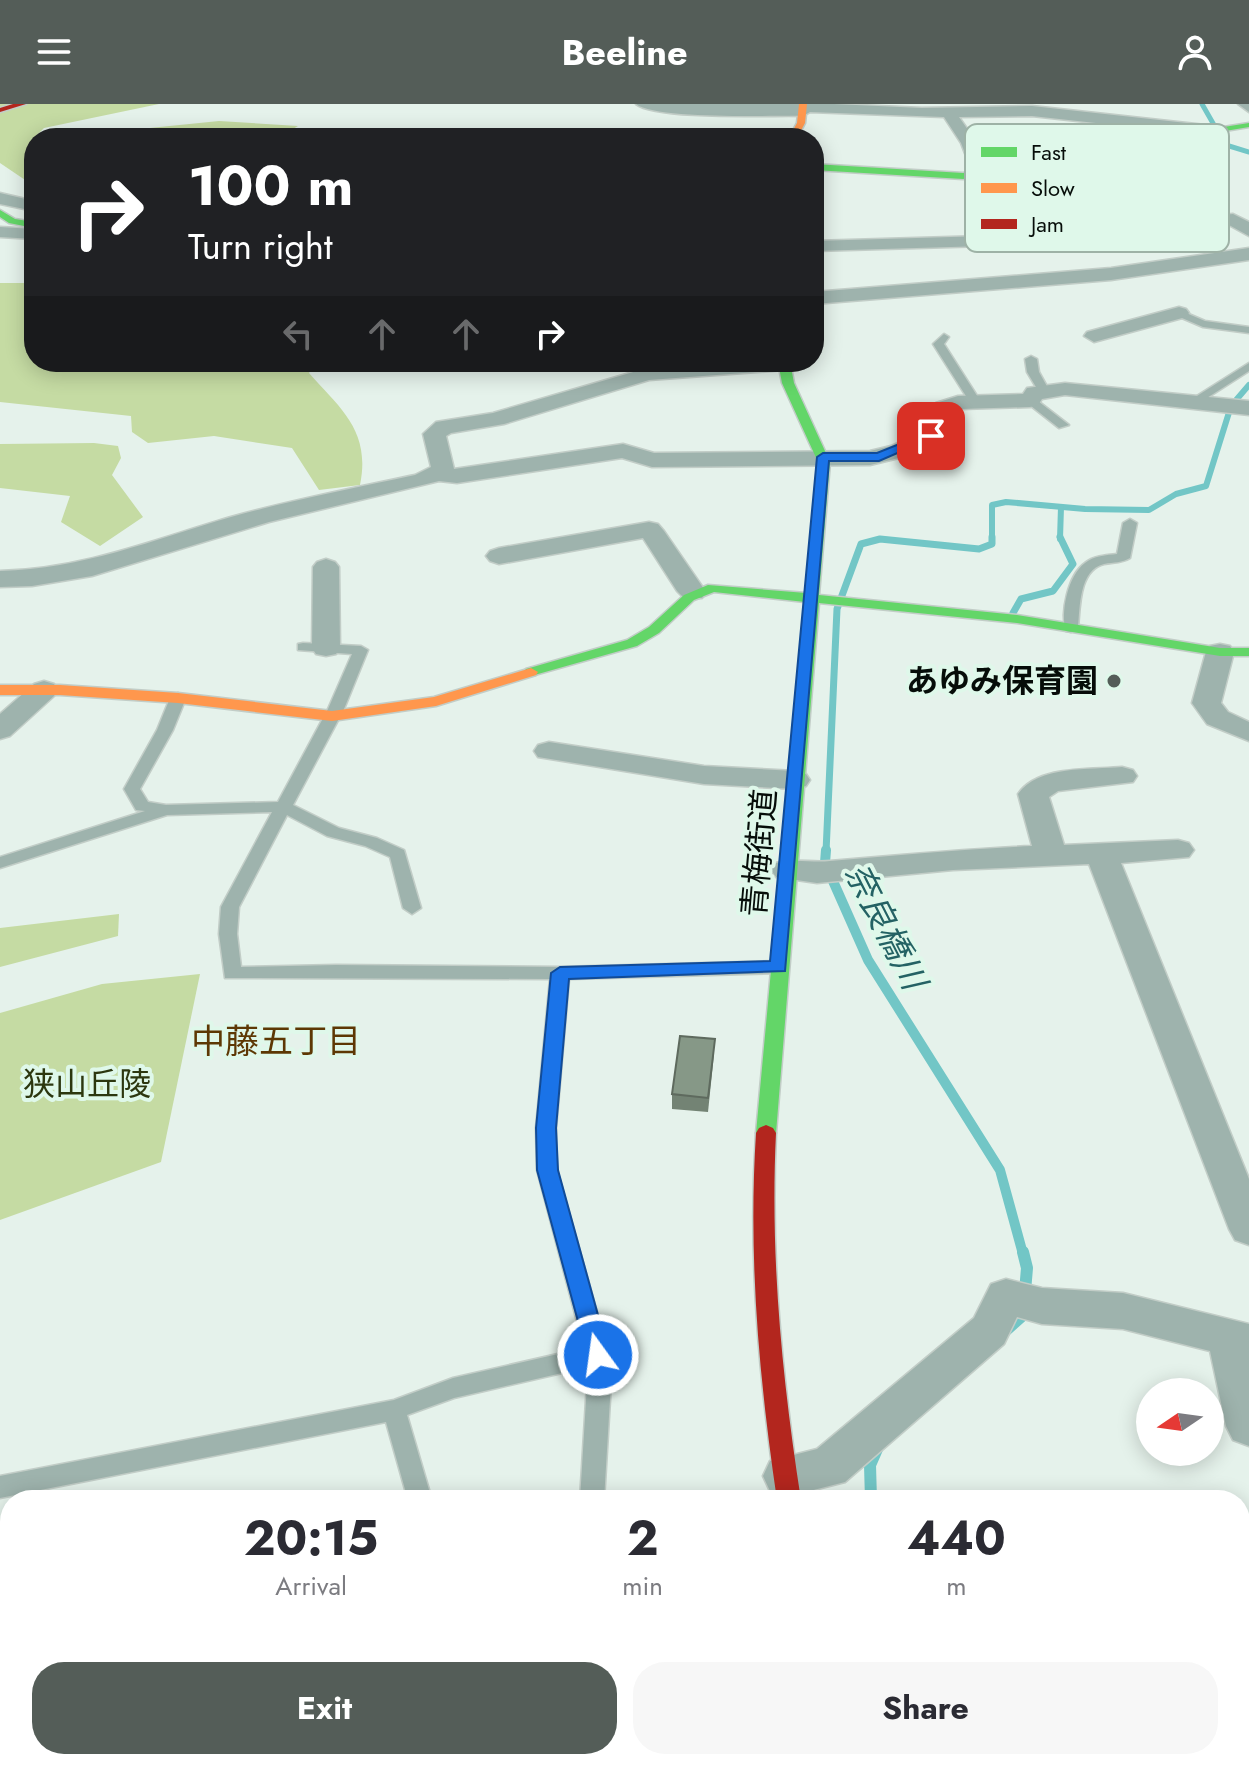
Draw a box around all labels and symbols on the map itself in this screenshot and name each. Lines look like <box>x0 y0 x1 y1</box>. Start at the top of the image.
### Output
legend <box>965 124 1229 252</box>
text: Fast <box>1031 136 1067 168</box>
text: Slow <box>1031 172 1075 204</box>
text: Jam <box>1028 208 1064 240</box>
pin <box>897 402 965 470</box>
place label: あゆみ保育園 <box>906 658 1098 704</box>
marker: あゆみ保育園 <box>1105 672 1123 690</box>
street label: 青梅街道 <box>731 787 787 919</box>
water label: 奈良橋川 <box>833 855 940 1001</box>
district label: 中藤五丁目 <box>191 1017 361 1066</box>
park label: 狭山丘陵 <box>23 1061 151 1107</box>
position arrow <box>556 1313 640 1397</box>
north arrow <box>1136 1378 1224 1466</box>

